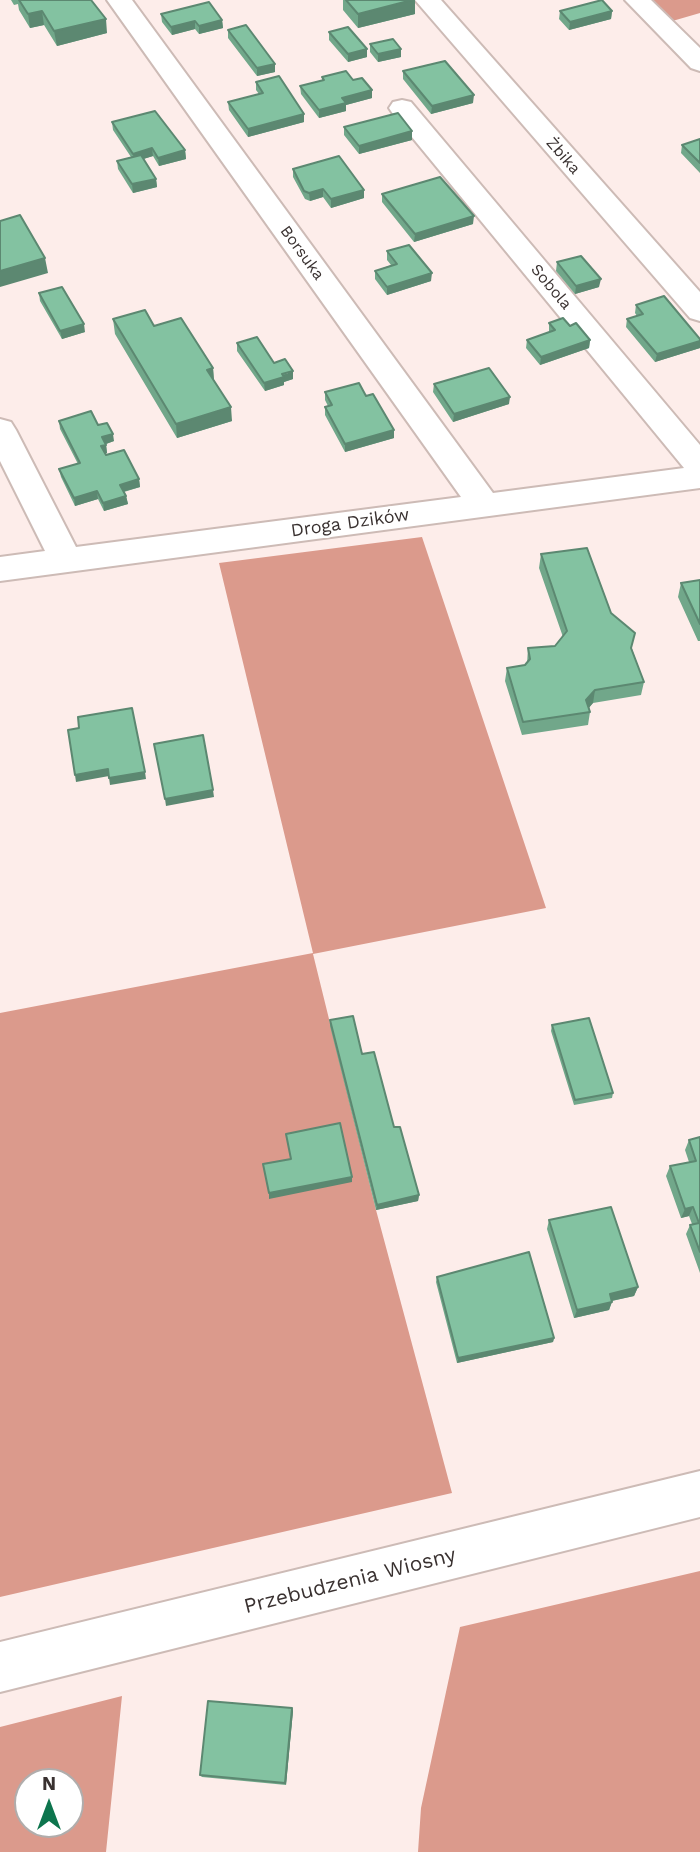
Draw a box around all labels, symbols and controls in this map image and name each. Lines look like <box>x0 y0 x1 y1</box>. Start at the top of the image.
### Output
street label: Żbika <box>542 134 584 178</box>
street label: Borsuka <box>276 222 328 284</box>
street label: Sobola <box>526 260 576 314</box>
street label: Droga Dzików <box>289 504 411 542</box>
street label: Przebudzenia Wiosny <box>241 1542 459 1620</box>
north arrow <box>14 1768 84 1838</box>
text: N <box>42 1772 56 1795</box>

